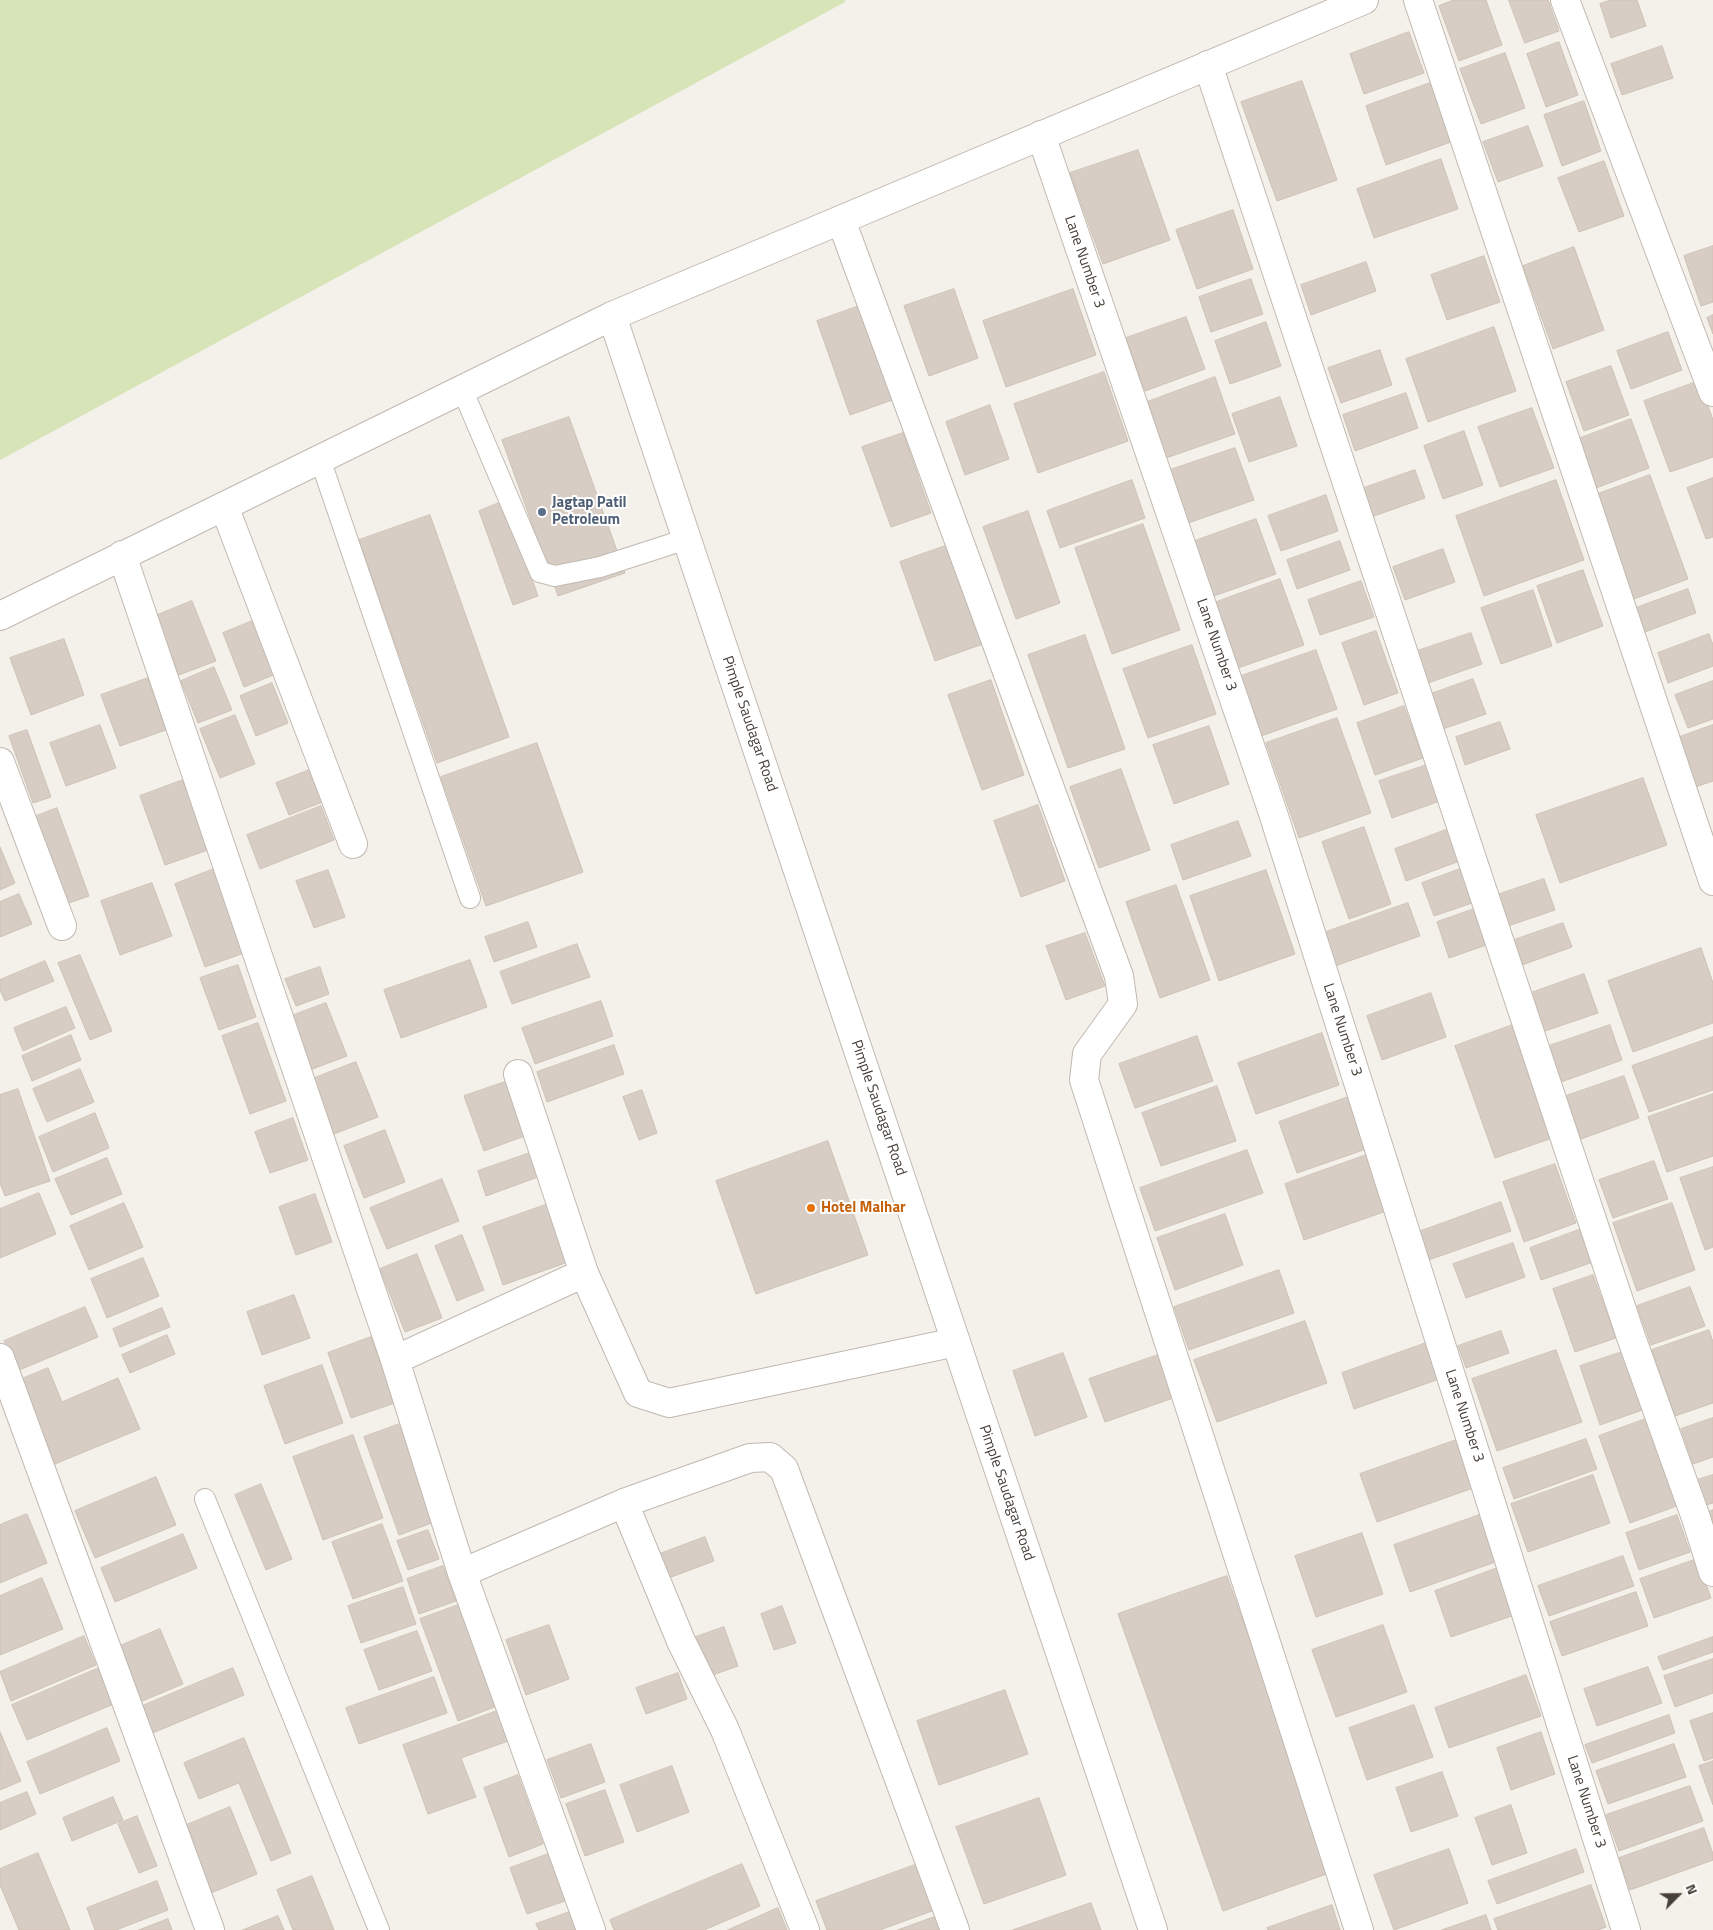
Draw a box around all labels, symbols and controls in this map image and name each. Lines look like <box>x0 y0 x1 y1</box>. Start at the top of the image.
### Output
street label: Lane Number 3 <box>1060 213 1108 311</box>
place label: Jagtap Patil Petroleum <box>552 494 627 529</box>
marker: Jagtap Patil Petroleum <box>536 506 548 518</box>
street label: Lane Number 3 <box>1192 596 1240 694</box>
street label: Pimple Saudagar Road <box>717 654 781 794</box>
street label: Lane Number 3 <box>1319 981 1365 1079</box>
street label: Pimple Saudagar Road <box>846 1038 910 1178</box>
place label: Hotel Malhar <box>821 1199 906 1217</box>
marker: Hotel Malhar <box>805 1202 817 1214</box>
street label: Lane Number 3 <box>1441 1367 1487 1465</box>
street label: Pimple Saudagar Road <box>974 1423 1038 1563</box>
street label: Lane Number 3 <box>1563 1753 1609 1851</box>
north arrow <box>1653 1870 1703 1920</box>
text: N <box>1681 1880 1704 1898</box>

